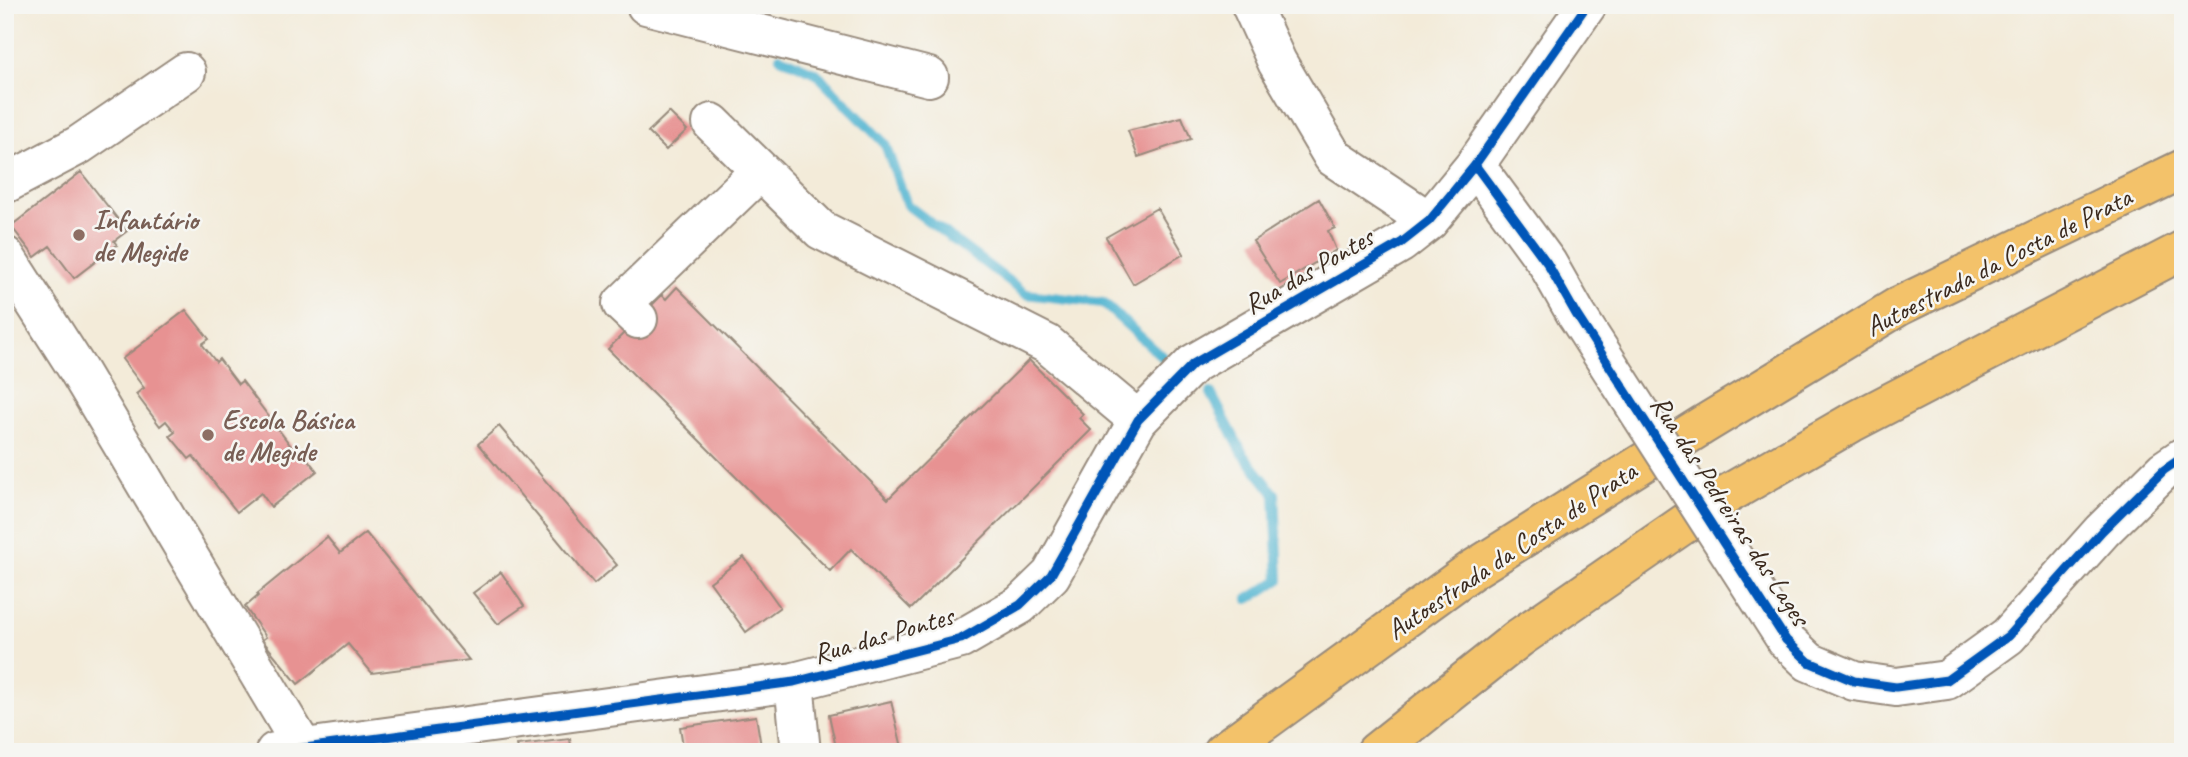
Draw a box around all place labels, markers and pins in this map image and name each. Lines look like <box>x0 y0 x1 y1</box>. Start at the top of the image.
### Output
place label: Infantário de Megide <box>93 202 201 269</box>
marker: Infantário de Megide <box>71 227 87 243</box>
place label: Escola Básica de Megide <box>222 402 356 469</box>
marker: Escola Básica de Megide <box>200 427 216 443</box>

